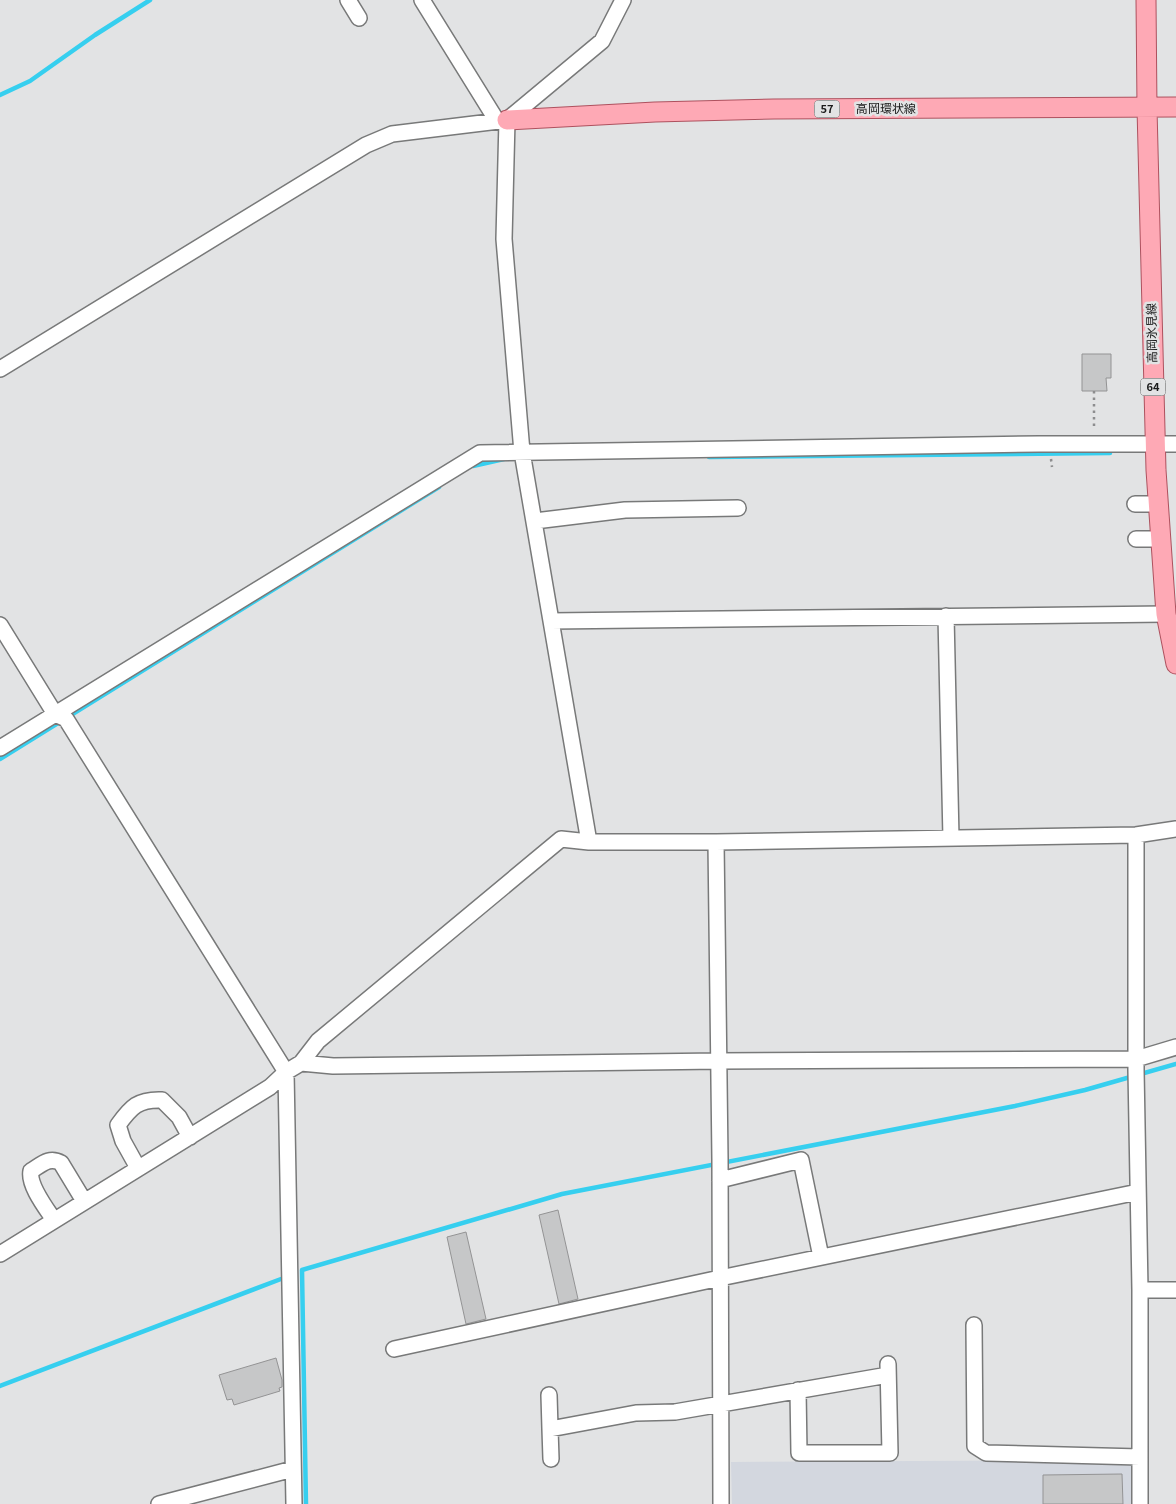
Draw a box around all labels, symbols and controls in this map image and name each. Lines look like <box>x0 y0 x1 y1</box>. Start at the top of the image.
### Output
street label: 高岡環状線 <box>856 99 916 116</box>
road number: 57 <box>814 100 840 118</box>
street label: 高岡氷見線 <box>1141 303 1160 363</box>
road number: 64 <box>1140 378 1166 396</box>

